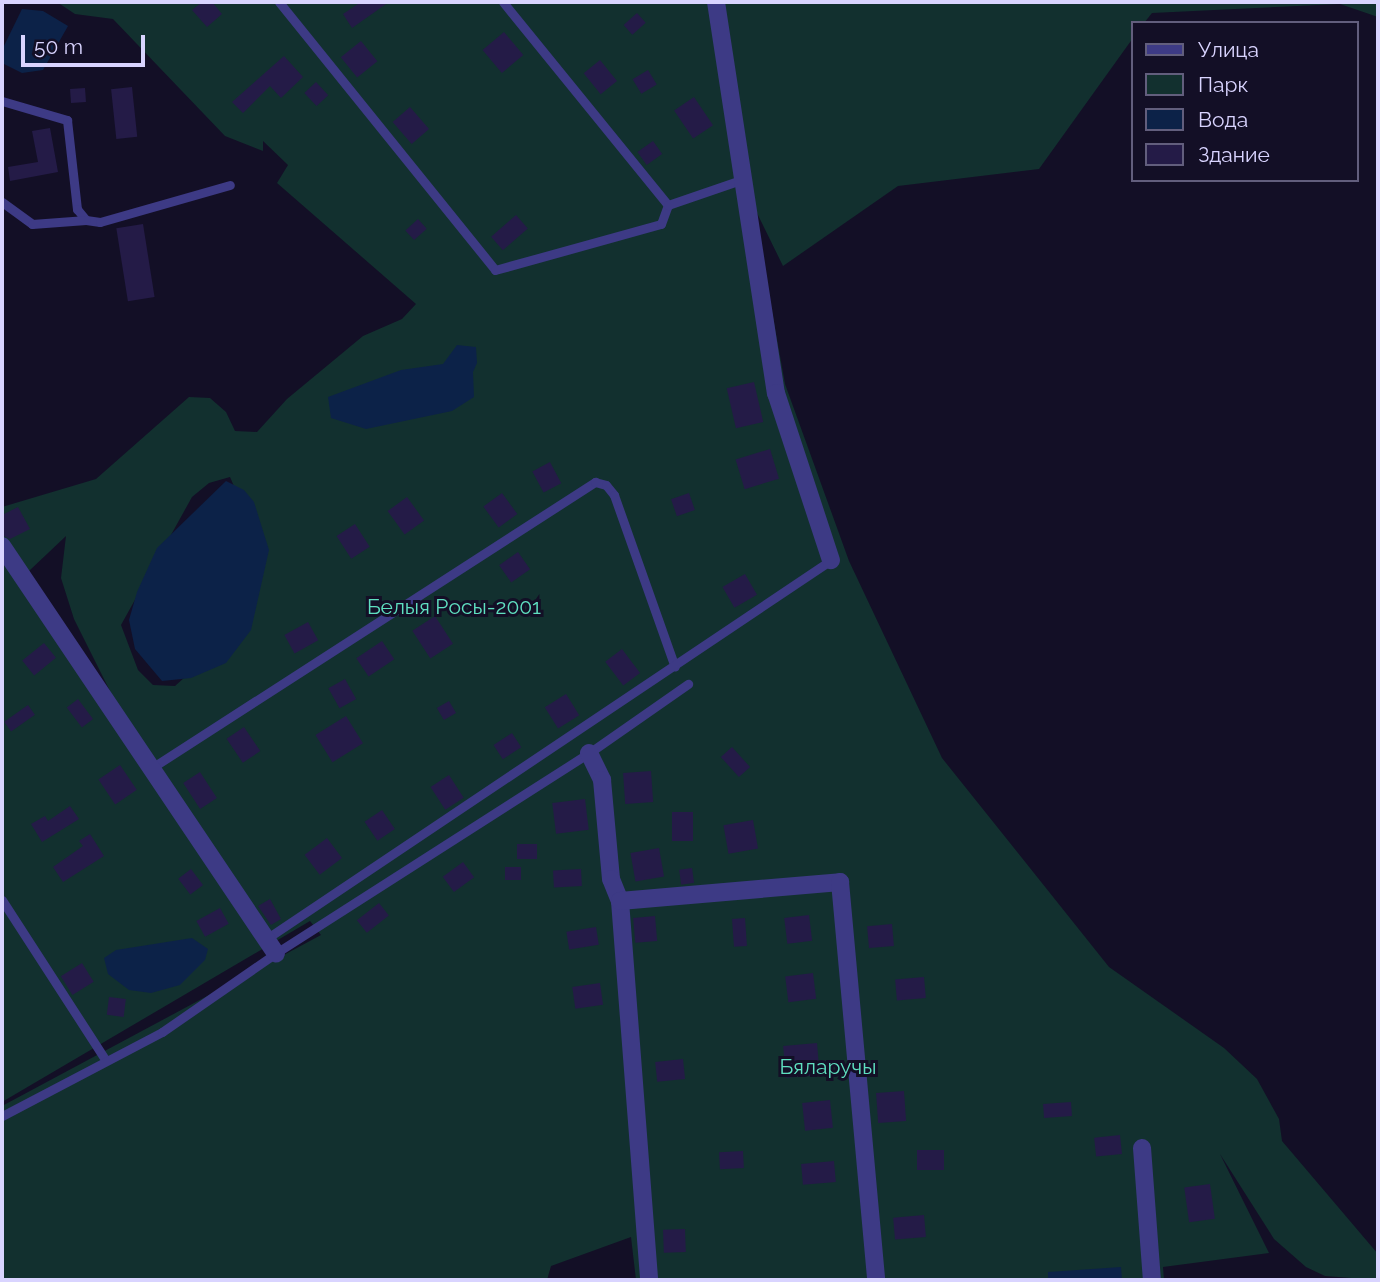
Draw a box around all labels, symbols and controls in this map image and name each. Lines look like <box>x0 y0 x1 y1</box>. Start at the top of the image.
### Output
scale bar <box>24 21 149 65</box>
legend <box>1132 21 1359 182</box>
text: 50 m <box>34 34 83 59</box>
text: Улица <box>1198 37 1259 62</box>
text: Парк <box>1198 72 1248 97</box>
text: Вода <box>1198 107 1248 132</box>
text: Здание <box>1198 142 1270 167</box>
park label: Белыя Росы-2001 <box>367 594 541 620</box>
park label: Бяларучы <box>780 1054 876 1080</box>

